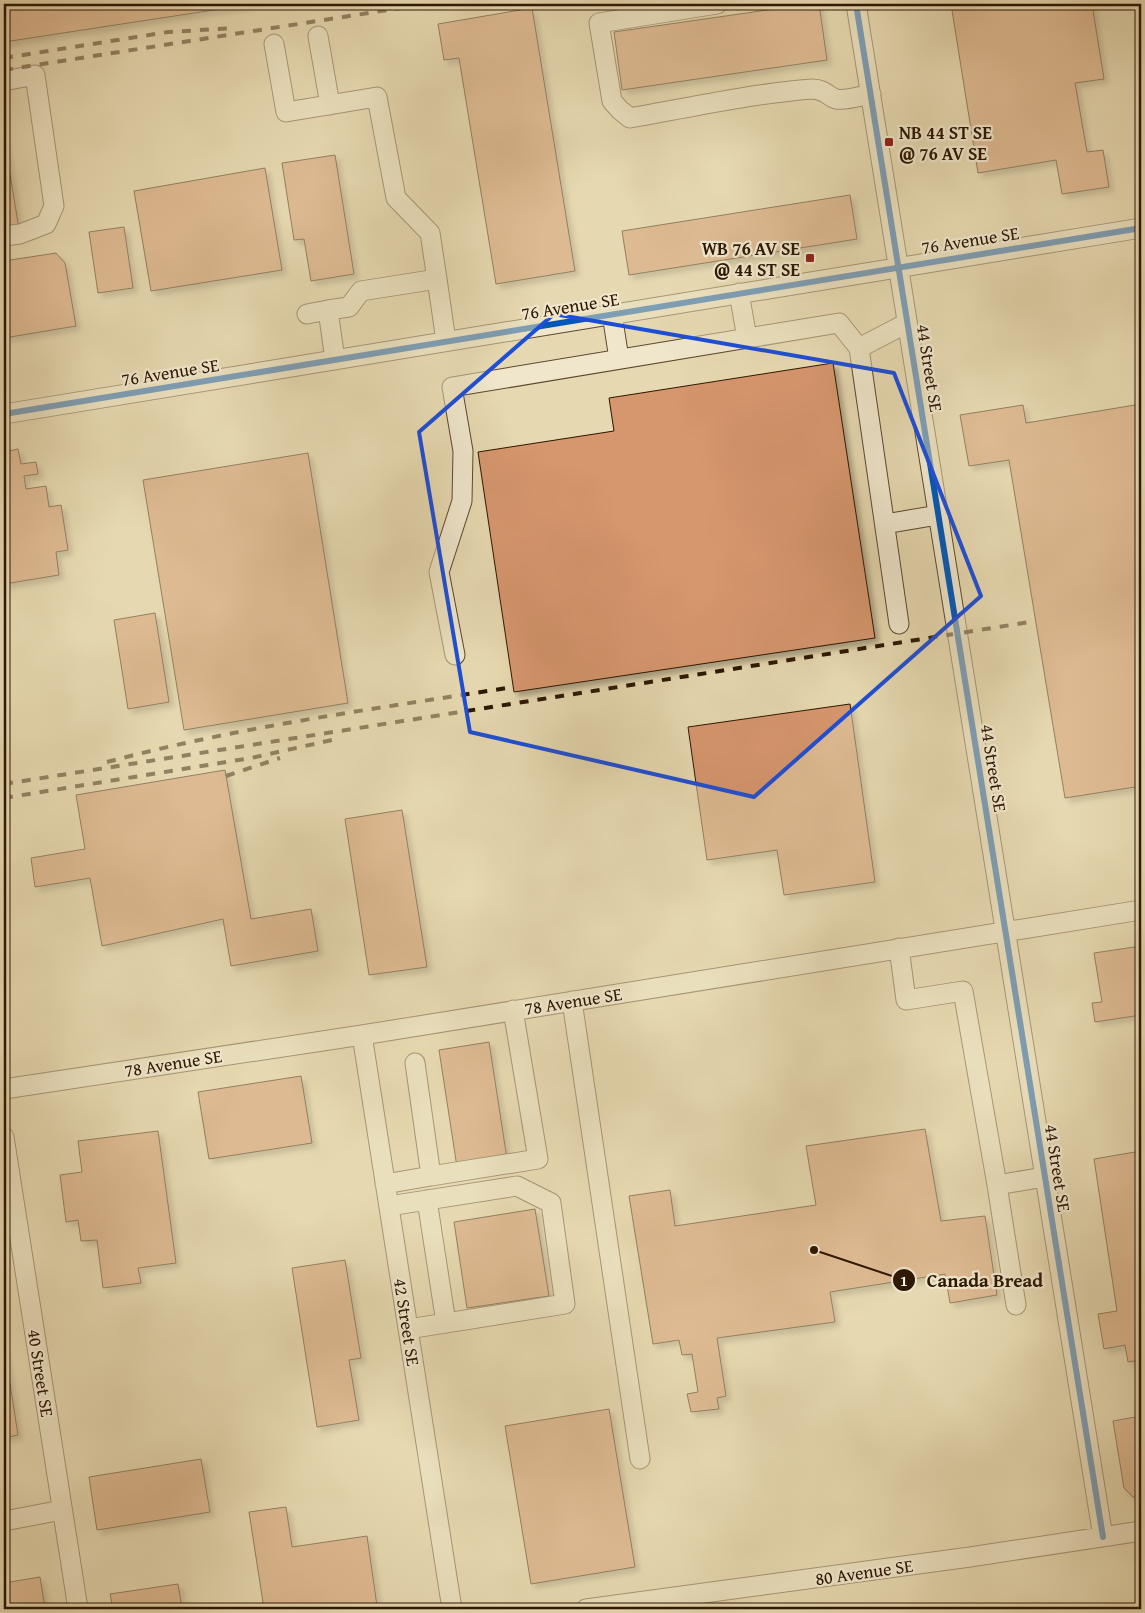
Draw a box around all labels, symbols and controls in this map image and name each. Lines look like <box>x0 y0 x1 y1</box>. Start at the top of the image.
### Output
place label: NB 44 ST SE @ 76 AV SE <box>899 119 992 167</box>
marker: NB 44 ST SE @ 76 AV SE <box>883 136 895 148</box>
street label: 76 Avenue SE <box>919 219 1021 261</box>
place label: WB 76 AV SE @ 44 ST SE <box>702 235 800 283</box>
marker: WB 76 AV SE @ 44 ST SE <box>804 252 816 264</box>
street label: 76 Avenue SE <box>519 285 621 327</box>
street label: 44 Street SE <box>910 322 950 414</box>
street label: 76 Avenue SE <box>119 351 221 393</box>
street label: 44 Street SE <box>974 722 1014 814</box>
street label: 78 Avenue SE <box>522 980 624 1022</box>
street label: 78 Avenue SE <box>122 1042 224 1084</box>
street label: 44 Street SE <box>1038 1122 1078 1214</box>
callout: Canada Bread <box>892 1263 1053 1297</box>
text: Canada Bread <box>927 1266 1043 1294</box>
text: 1 <box>900 1270 908 1291</box>
street label: 42 Street SE <box>387 1276 427 1368</box>
street label: 40 Street SE <box>21 1327 61 1419</box>
street label: 80 Avenue SE <box>813 1552 915 1592</box>

